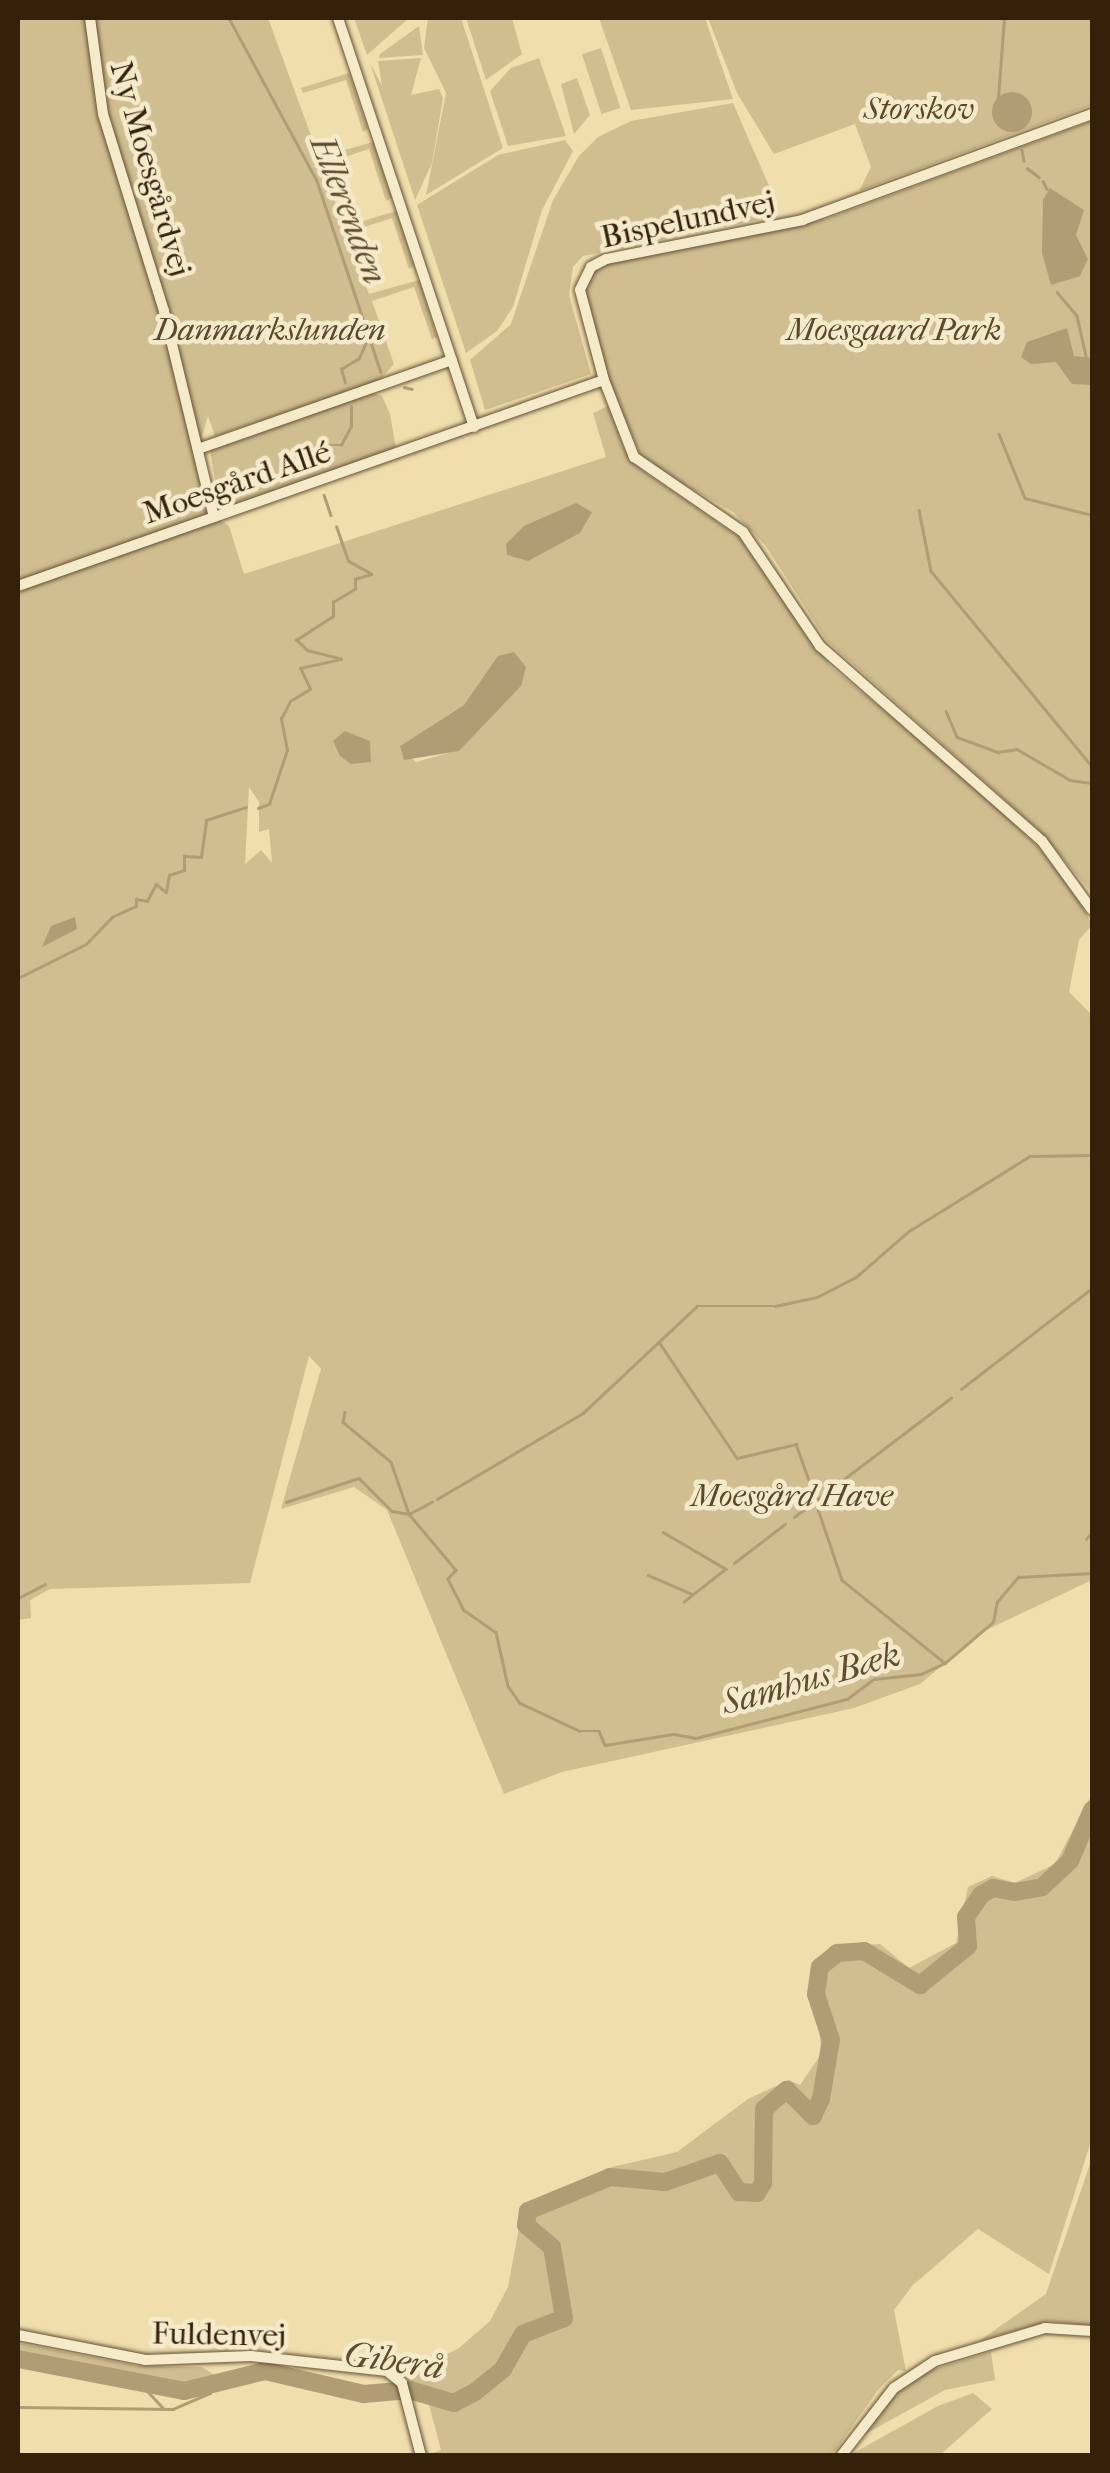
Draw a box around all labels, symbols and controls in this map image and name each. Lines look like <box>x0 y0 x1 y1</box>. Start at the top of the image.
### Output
street label: Ny Moesgårdvej <box>101 57 199 281</box>
park label: Storskov <box>864 90 974 128</box>
water label: Ellerenden <box>301 130 395 290</box>
street label: Bispelundvej <box>597 183 779 257</box>
park label: Danmarkslunden <box>154 311 386 349</box>
park label: Moesgaard Park <box>786 311 1002 349</box>
street label: Moesgård Allé <box>138 433 336 533</box>
park label: Moesgård Have <box>691 1477 893 1515</box>
water label: Samhus Bæk <box>717 1633 905 1725</box>
street label: Fuldenvej <box>151 2315 287 2355</box>
water label: Giberå <box>342 2333 446 2389</box>

